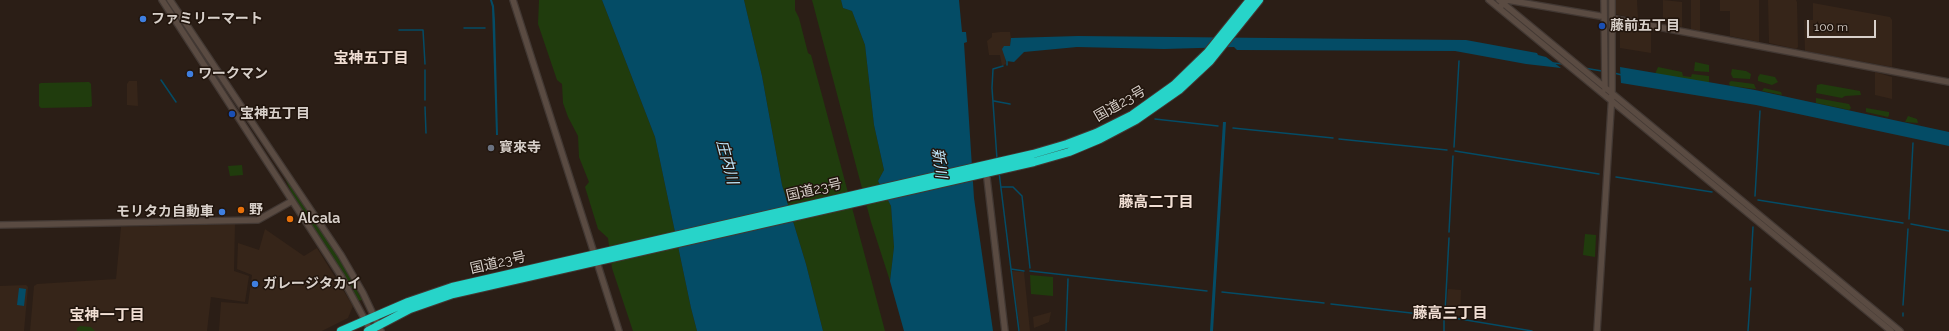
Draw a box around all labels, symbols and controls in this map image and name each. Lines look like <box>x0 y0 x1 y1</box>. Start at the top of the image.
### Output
place label: ファミリーマート <box>151 11 263 27</box>
scale bar <box>1809 12 1878 38</box>
marker: ファミリーマート <box>138 14 148 24</box>
place label: 藤前五丁目 <box>1610 18 1680 34</box>
text: 100 m <box>1814 20 1848 34</box>
marker: 藤前五丁目 <box>1597 21 1607 31</box>
district label: 宝神五丁目 <box>334 49 408 67</box>
place label: ワークマン <box>198 66 268 82</box>
marker: ワークマン <box>185 69 195 79</box>
street label: 国道23号 <box>1091 83 1149 125</box>
place label: 宝神五丁目 <box>240 106 310 122</box>
marker: 宝神五丁目 <box>227 109 237 119</box>
water label: 庄内川 <box>712 138 742 186</box>
place label: 寳來寺 <box>499 140 541 156</box>
marker: 寳來寺 <box>486 143 496 153</box>
water label: 新川 <box>928 147 950 179</box>
street label: 国道23号 <box>784 175 844 205</box>
district label: 藤高二丁目 <box>1119 193 1193 211</box>
place label: 野 <box>249 202 263 218</box>
place label: モリタカ自動車 <box>116 204 214 220</box>
marker: 野 <box>236 205 246 215</box>
marker: モリタカ自動車 <box>217 207 227 217</box>
place label: Alcala <box>298 211 340 227</box>
marker: Alcala <box>285 214 295 224</box>
street label: 国道23号 <box>468 248 528 278</box>
place label: ガレージタカイ <box>263 276 361 292</box>
marker: ガレージタカイ <box>250 279 260 289</box>
district label: 藤高三丁目 <box>1413 304 1487 322</box>
district label: 宝神一丁目 <box>70 306 144 324</box>

